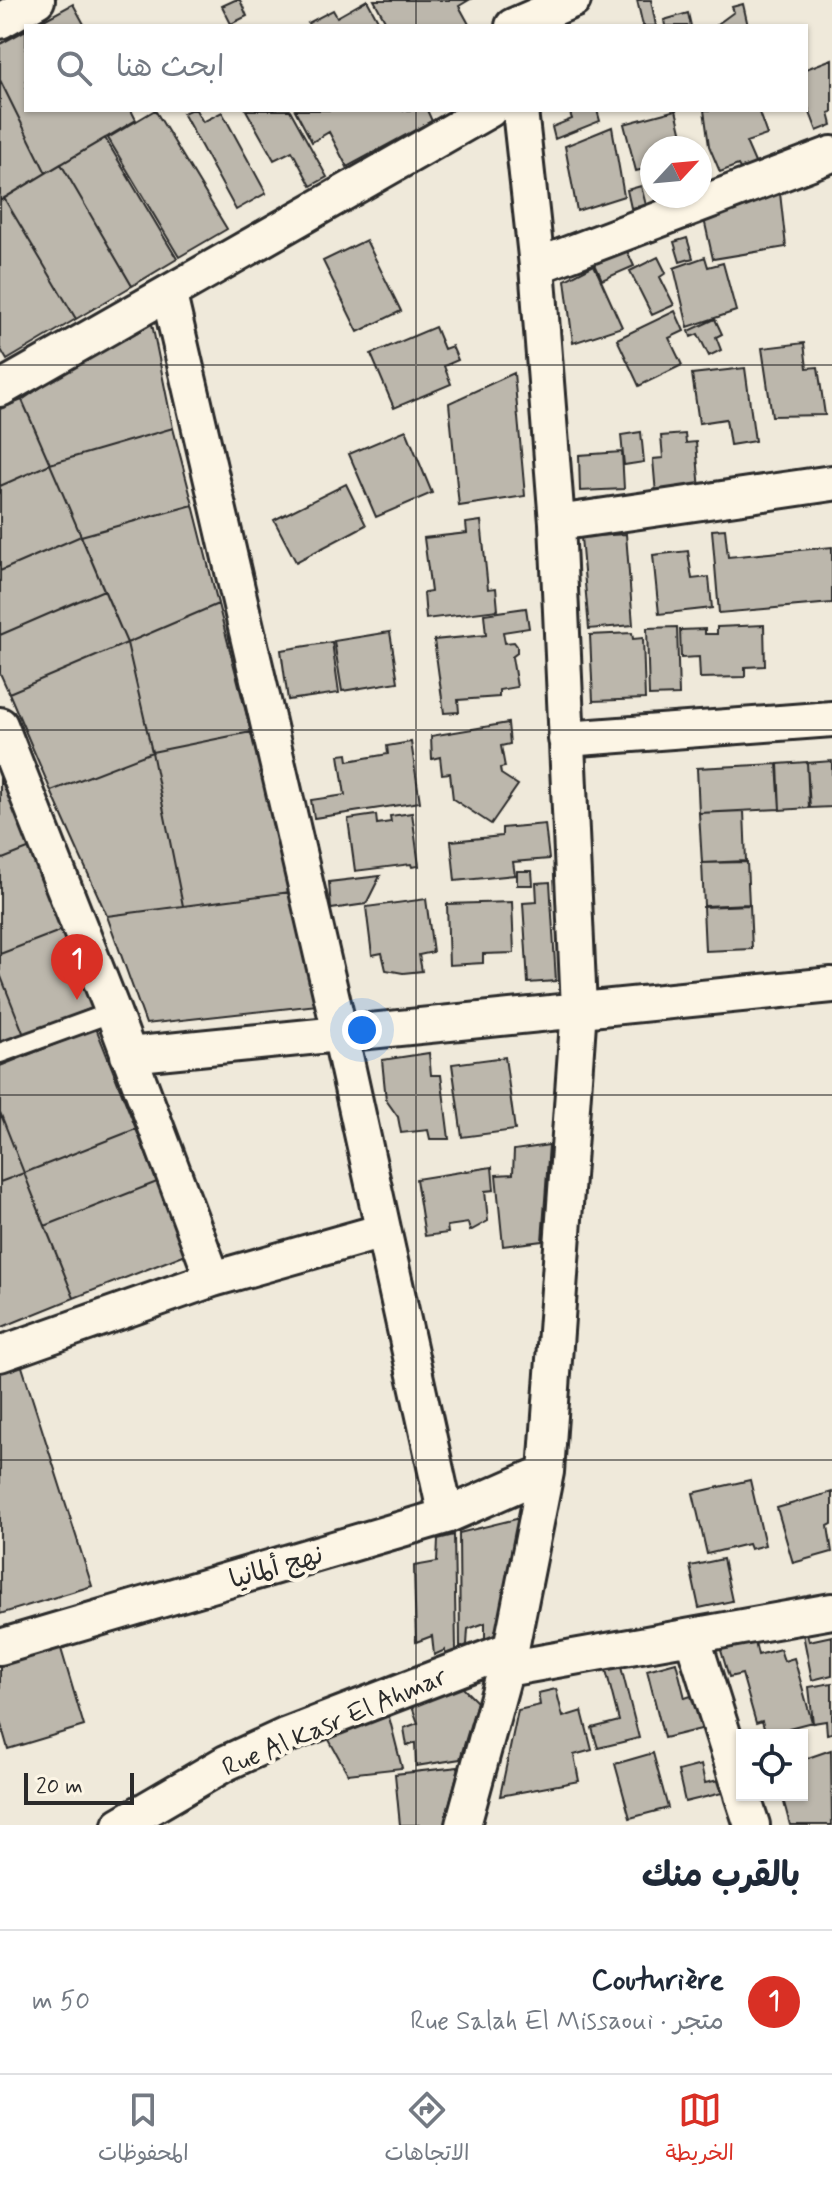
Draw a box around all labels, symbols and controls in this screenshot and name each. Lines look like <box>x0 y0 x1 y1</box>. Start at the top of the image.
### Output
search box <box>24 24 808 112</box>
icon: search <box>52 46 96 90</box>
text: ابحث هنا <box>116 48 224 87</box>
north arrow <box>640 136 712 208</box>
pin: 1 <box>51 934 103 1000</box>
your location <box>342 1010 382 1050</box>
street label: نهج ألمانيا <box>226 1538 327 1597</box>
street label: Rue Al Kasr El Ahmar <box>217 1660 452 1785</box>
map controls <box>736 1729 808 1801</box>
button: locate <box>736 1729 808 1801</box>
scale bar <box>24 1769 134 1805</box>
text: 20 m <box>36 1773 83 1801</box>
text: بالقرب منك <box>642 1854 800 1899</box>
text: Couturière <box>591 1961 724 2000</box>
text: 50 m <box>32 1985 90 2019</box>
text: 1 <box>768 1985 780 2019</box>
text: متجر · Rue Salah El Missaoui <box>410 2005 724 2039</box>
tab: المحفوظات <box>98 2088 189 2172</box>
tab: الاتجاهات <box>384 2088 469 2172</box>
tab: الخريطة <box>665 2088 734 2172</box>

